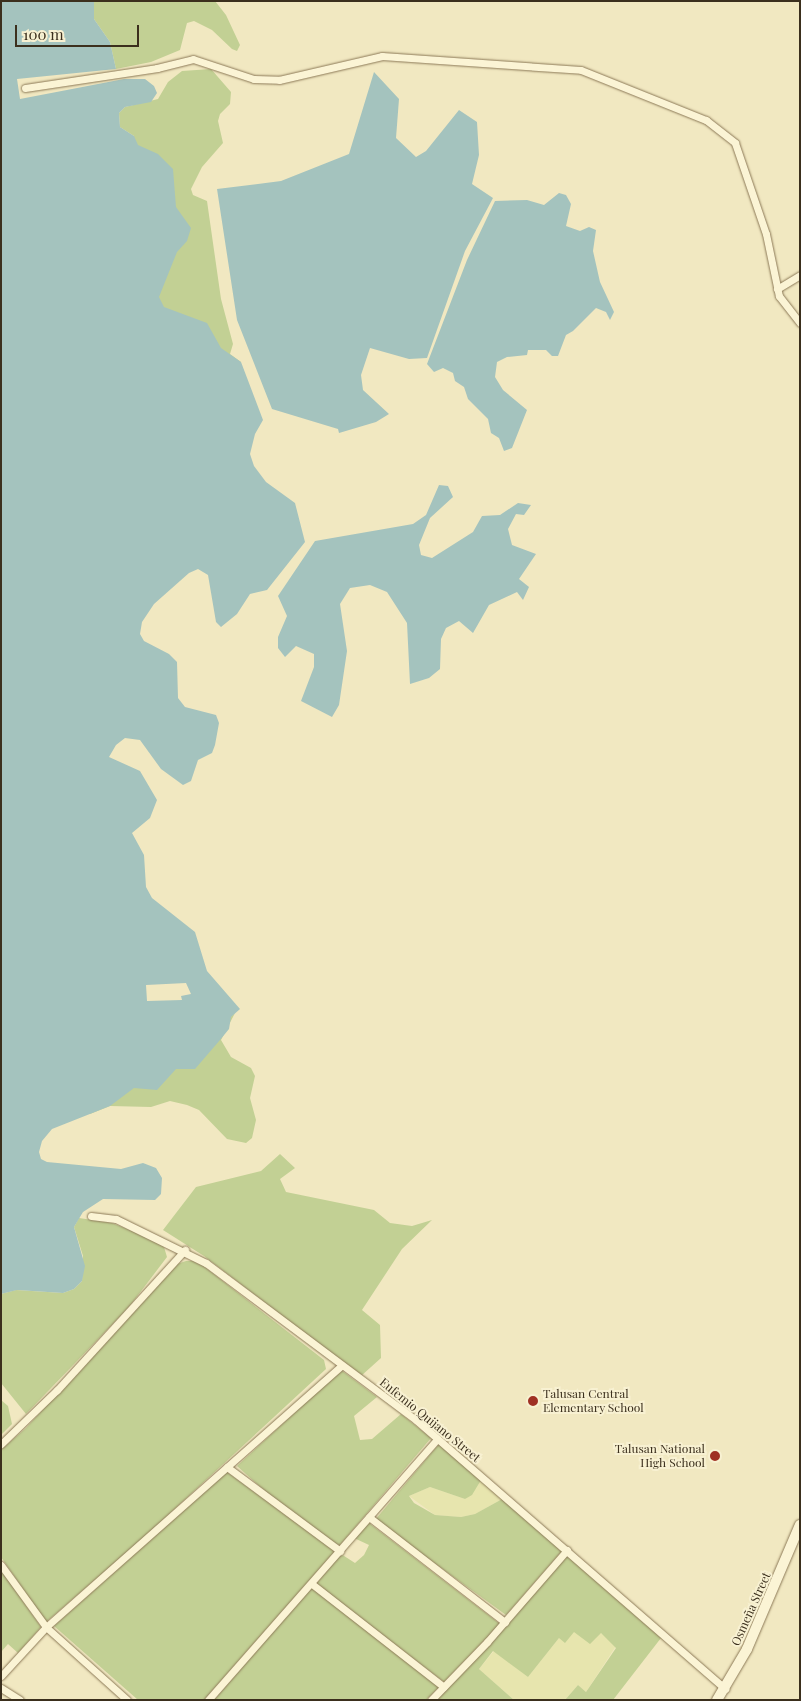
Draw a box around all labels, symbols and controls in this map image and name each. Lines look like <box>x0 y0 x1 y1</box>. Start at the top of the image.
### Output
scale bar <box>18 15 141 47</box>
text: 100 m <box>23 24 64 44</box>
street label: Eufemio Quijano Street <box>377 1375 483 1465</box>
place label: Talusan Central Elementary School <box>543 1387 644 1415</box>
marker: Talusan Central Elementary School <box>527 1395 539 1407</box>
place label: Talusan National High School <box>615 1442 705 1470</box>
marker: Talusan National High School <box>709 1450 721 1462</box>
street label: Osmeña Street <box>728 1570 774 1648</box>

